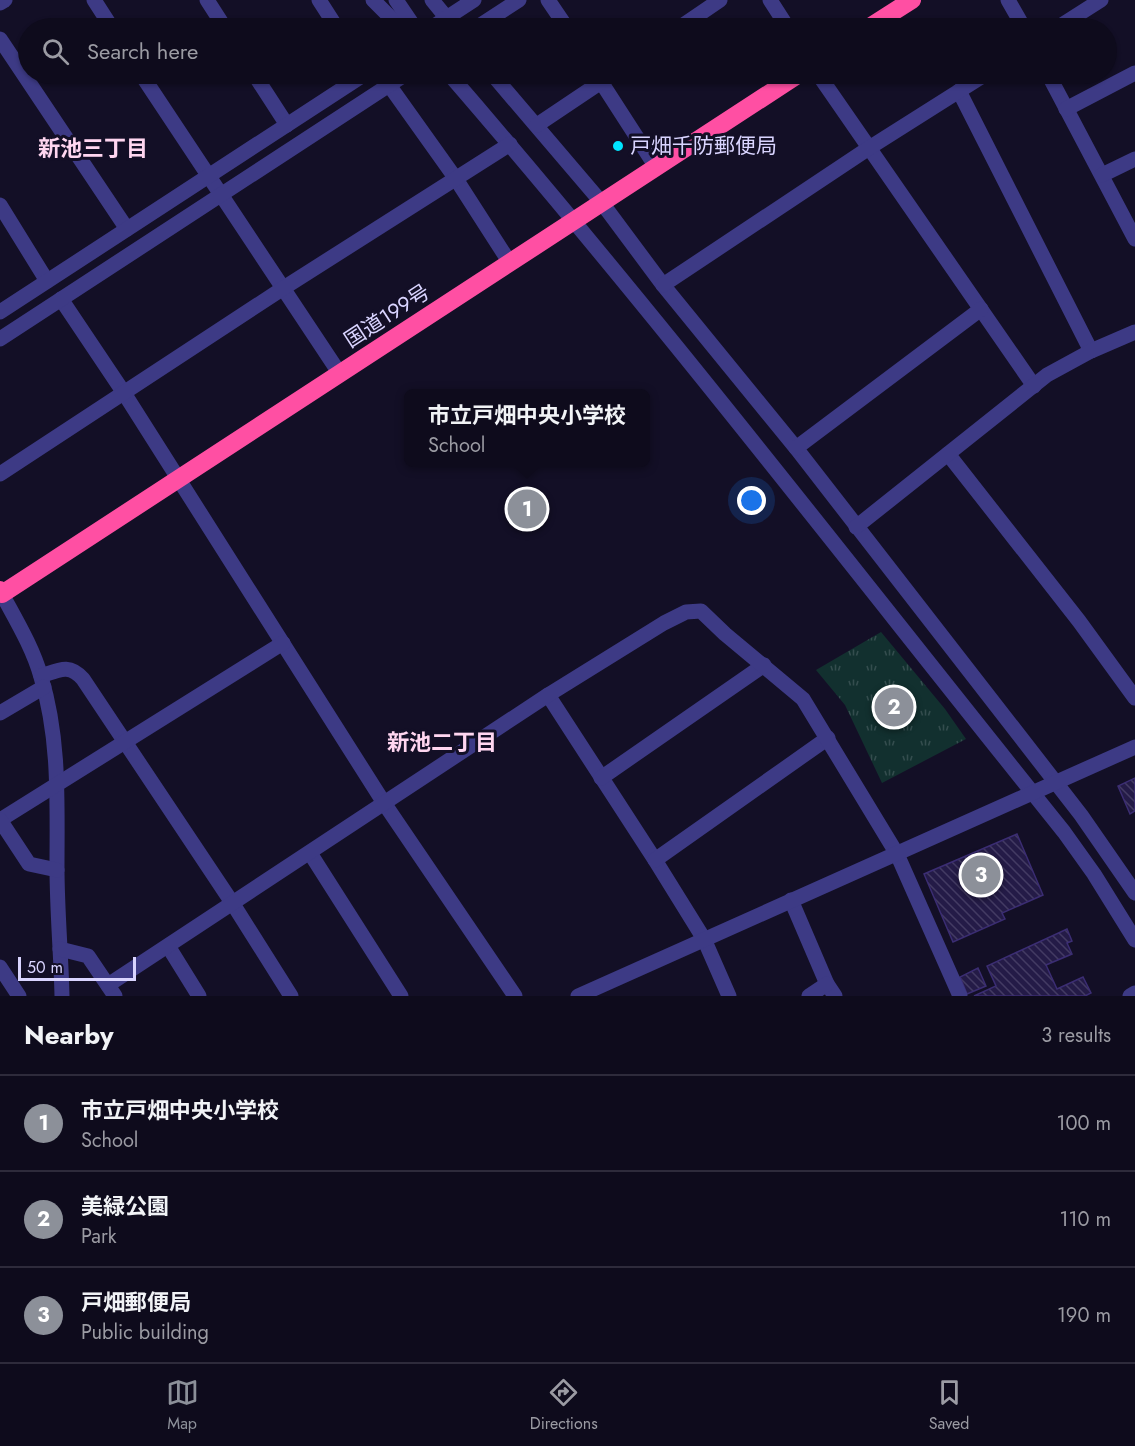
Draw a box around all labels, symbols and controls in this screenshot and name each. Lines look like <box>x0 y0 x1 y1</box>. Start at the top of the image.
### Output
search box <box>18 18 1117 84</box>
icon: search <box>39 35 72 68</box>
text: Search here <box>87 35 198 67</box>
place label: 戸畑千防郵便局 <box>630 131 777 161</box>
district label: 新池三丁目 <box>38 132 148 164</box>
marker: 戸畑千防郵便局 <box>611 139 625 153</box>
street label: 国道199号 <box>338 277 436 355</box>
popup <box>404 389 650 467</box>
text: 市立戸畑中央小学校 <box>428 399 626 431</box>
text: School <box>428 431 485 460</box>
pin: 1 <box>508 486 546 532</box>
your location <box>737 486 766 515</box>
pin: 2 <box>874 684 914 730</box>
district label: 新池二丁目 <box>387 726 497 758</box>
pin: 3 <box>962 852 1000 898</box>
scale bar <box>18 954 136 982</box>
text: 50 m <box>27 956 63 979</box>
text: Nearby <box>24 1016 113 1054</box>
text: 3 results <box>1041 1021 1111 1050</box>
text: 市立戸畑中央小学校 <box>81 1094 279 1126</box>
text: 1 <box>38 1109 49 1138</box>
text: 100 m <box>1056 1109 1111 1138</box>
text: School <box>81 1126 138 1155</box>
text: 美緑公園 <box>81 1190 169 1222</box>
text: 2 <box>37 1205 50 1234</box>
text: 110 m <box>1059 1205 1111 1234</box>
text: Park <box>81 1222 117 1251</box>
text: 戸畑郵便局 <box>81 1286 191 1318</box>
text: 3 <box>37 1301 50 1330</box>
text: 190 m <box>1057 1301 1111 1330</box>
text: Public building <box>81 1318 209 1347</box>
tab: Map <box>166 1376 199 1435</box>
tab: Directions <box>530 1376 598 1435</box>
tab: Saved <box>929 1376 969 1435</box>

